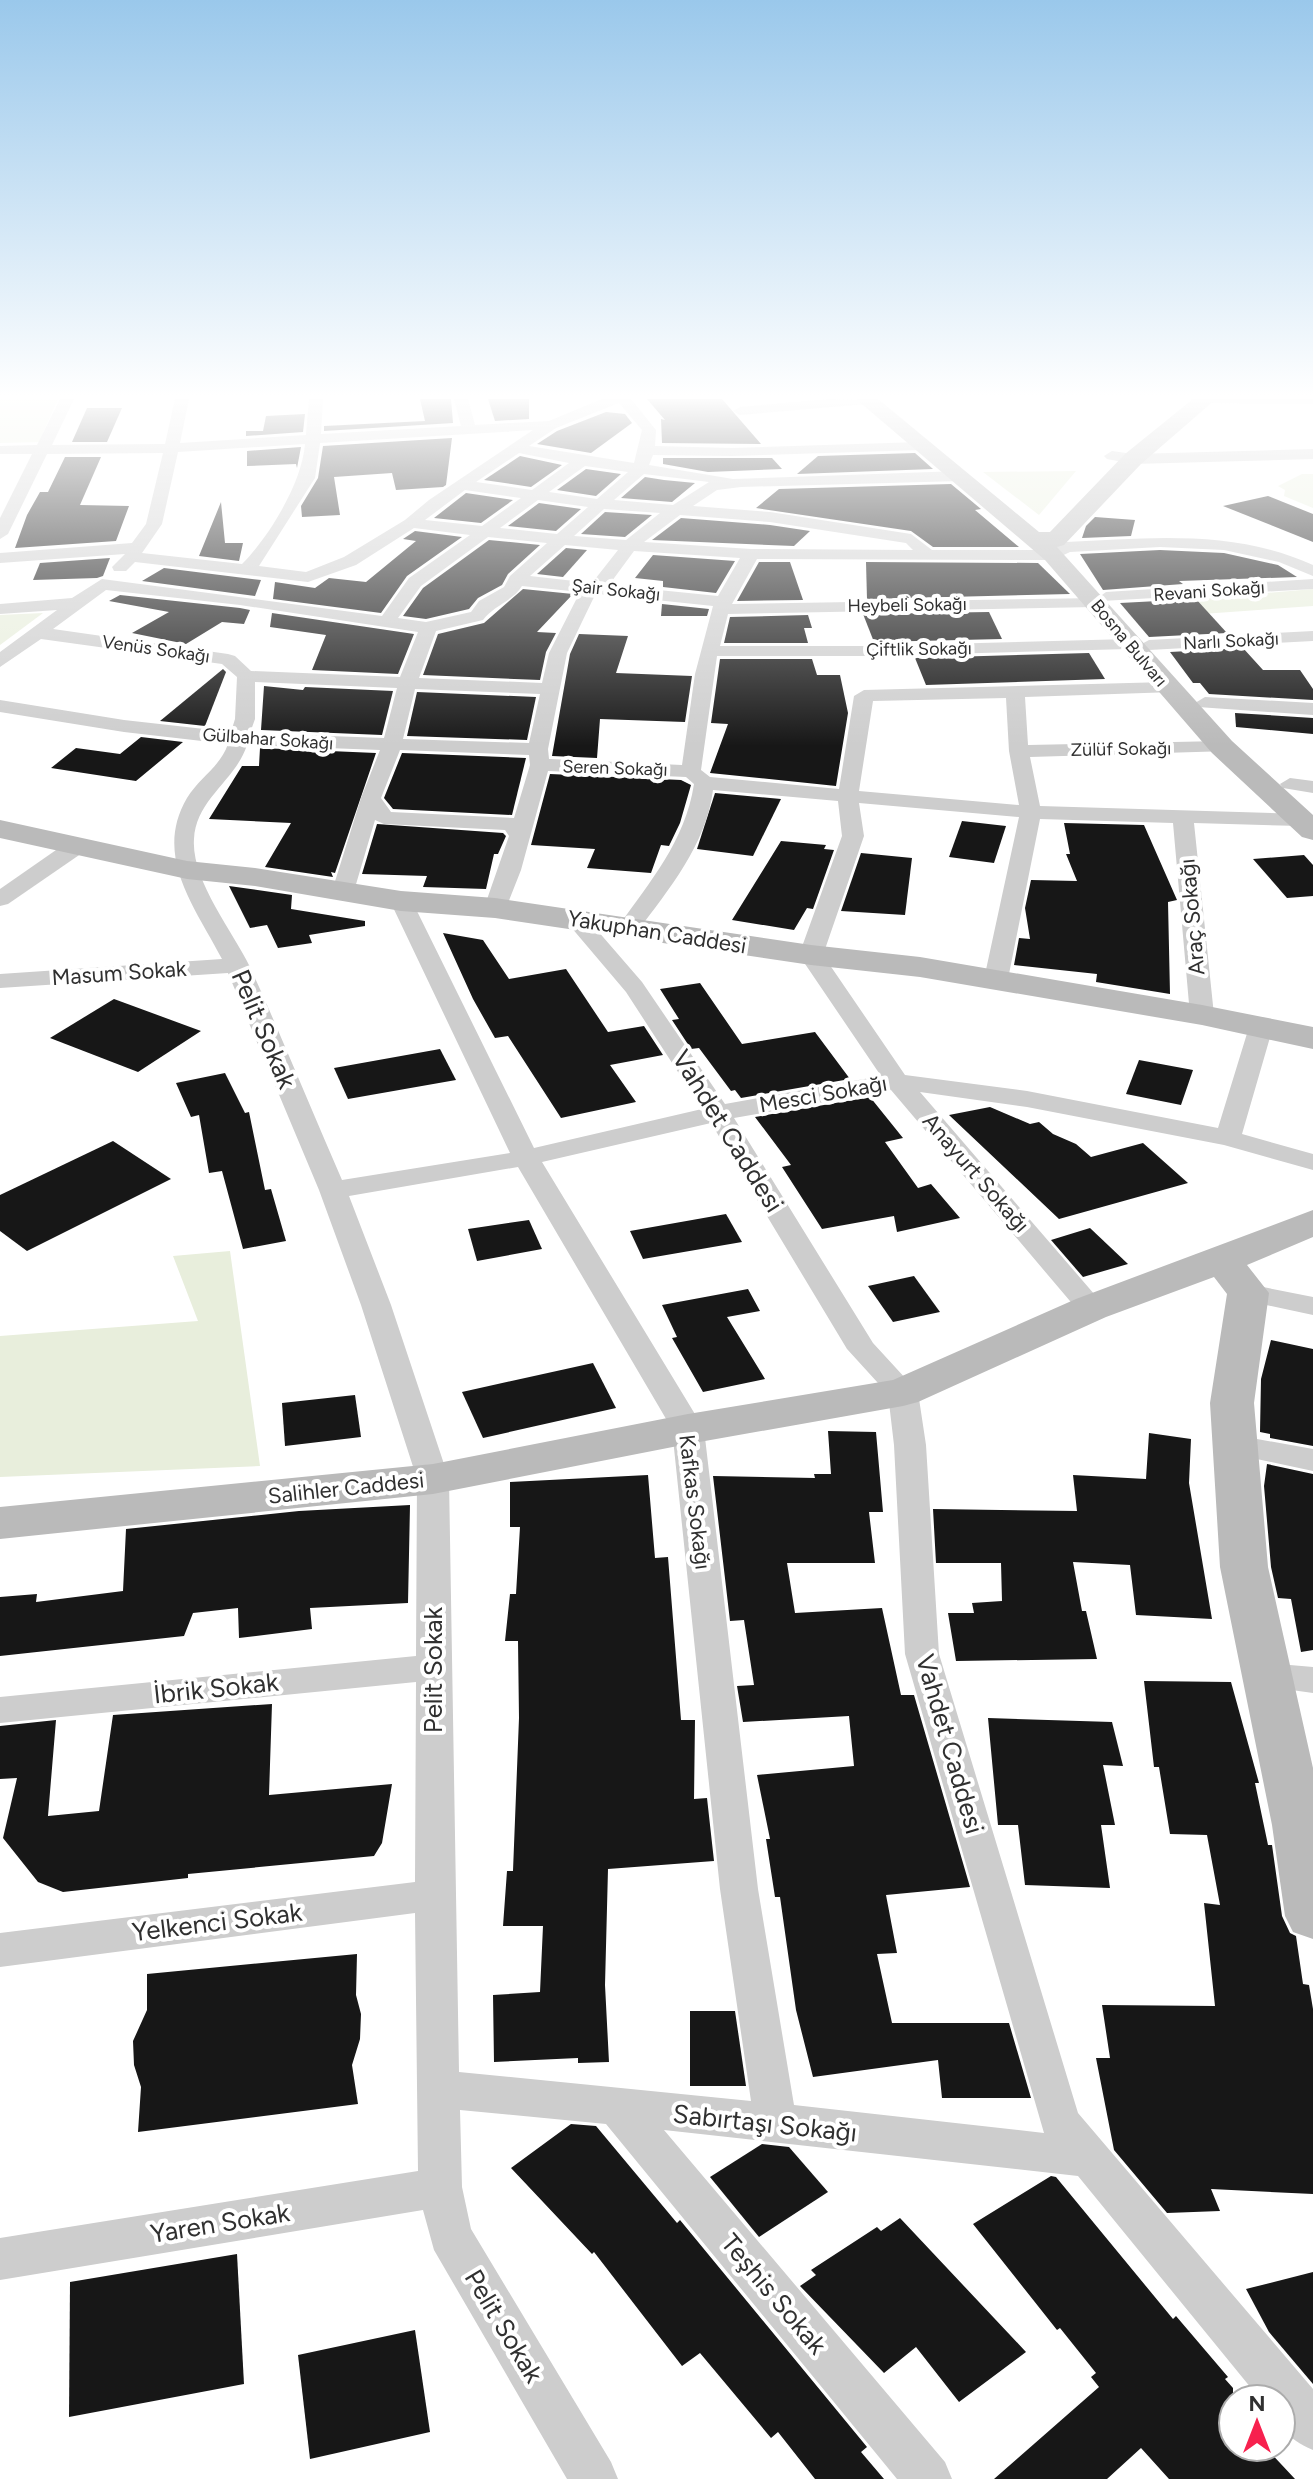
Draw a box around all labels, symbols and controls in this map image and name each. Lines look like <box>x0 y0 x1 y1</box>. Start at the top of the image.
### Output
street label: Şair Sokağı <box>571 574 661 606</box>
street label: Revani Sokağı <box>1152 576 1266 606</box>
street label: Heybeli Sokağı <box>847 593 967 617</box>
street label: Bosna Bulvarı <box>1086 595 1172 691</box>
street label: Narlı Sokağı <box>1183 628 1279 654</box>
street label: Venüs Sokağı <box>101 631 211 667</box>
street label: Çiftlik Sokağı <box>866 637 972 661</box>
street label: Gülbahar Sokağı <box>202 723 334 755</box>
street label: Zülüf Sokağı <box>1071 737 1171 761</box>
street label: Seren Sokağı <box>562 755 668 781</box>
street label: Araç Sokağı <box>1173 858 1211 976</box>
street label: Yakuphan Caddesi <box>566 905 748 959</box>
street label: Masum Sokak <box>51 955 188 991</box>
street label: Pelit Sokak <box>225 965 304 1094</box>
street label: Vahdet Caddesi <box>665 1044 791 1218</box>
street label: Mesci Sokağı <box>757 1069 889 1119</box>
street label: Anayurt Sokağı <box>917 1108 1035 1238</box>
street label: Kafkas Sokağı <box>673 1433 717 1571</box>
street label: Salihler Caddesi <box>267 1466 425 1510</box>
street label: Pelit Sokak <box>417 1607 449 1733</box>
street label: Vahdet Caddesi <box>909 1651 991 1837</box>
street label: İbrik Sokak <box>152 1665 280 1710</box>
street label: Yelkenci Sokak <box>130 1896 304 1948</box>
street label: Sabırtaşı Sokağı <box>671 2097 859 2149</box>
street label: Yaren Sokak <box>148 2196 292 2250</box>
street label: Teşhis Sokak <box>714 2227 834 2361</box>
street label: Pelit Sokak <box>458 2264 550 2389</box>
north arrow <box>1217 2383 1297 2463</box>
text: N <box>1248 2390 1266 2417</box>

